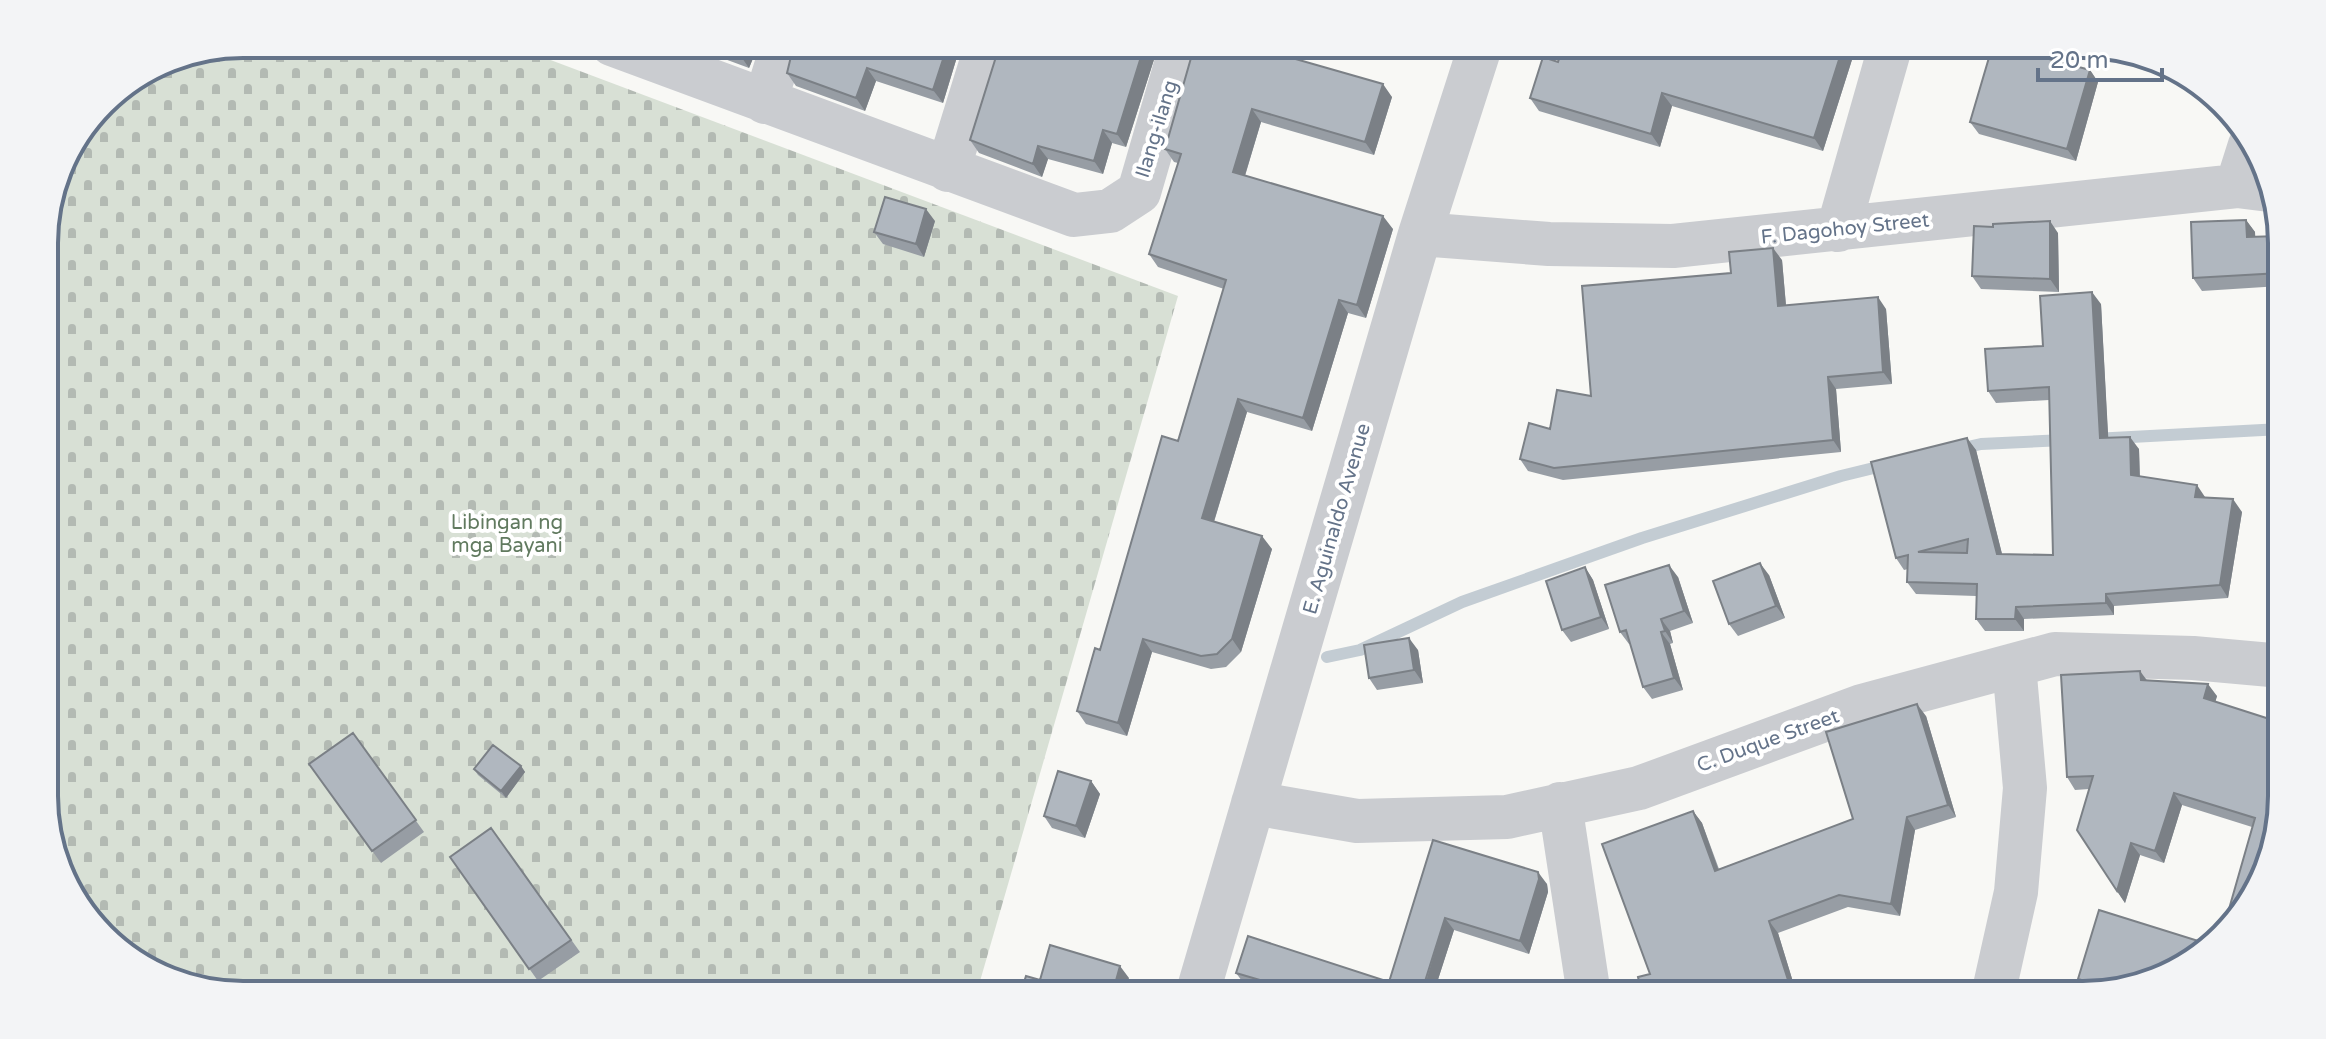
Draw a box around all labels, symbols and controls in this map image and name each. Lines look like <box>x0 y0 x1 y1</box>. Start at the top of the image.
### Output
scale bar <box>2038 32 2162 82</box>
text: 20 m <box>2050 46 2108 75</box>
street label: Ilang-ilang <box>1131 77 1183 181</box>
street label: F. Dagohoy Street <box>1760 208 1931 250</box>
street label: E. Aguinaldo Avenue <box>1298 421 1376 617</box>
park label: Libingan ng mga Bayani <box>451 511 563 558</box>
street label: C. Duque Street <box>1693 704 1843 778</box>

